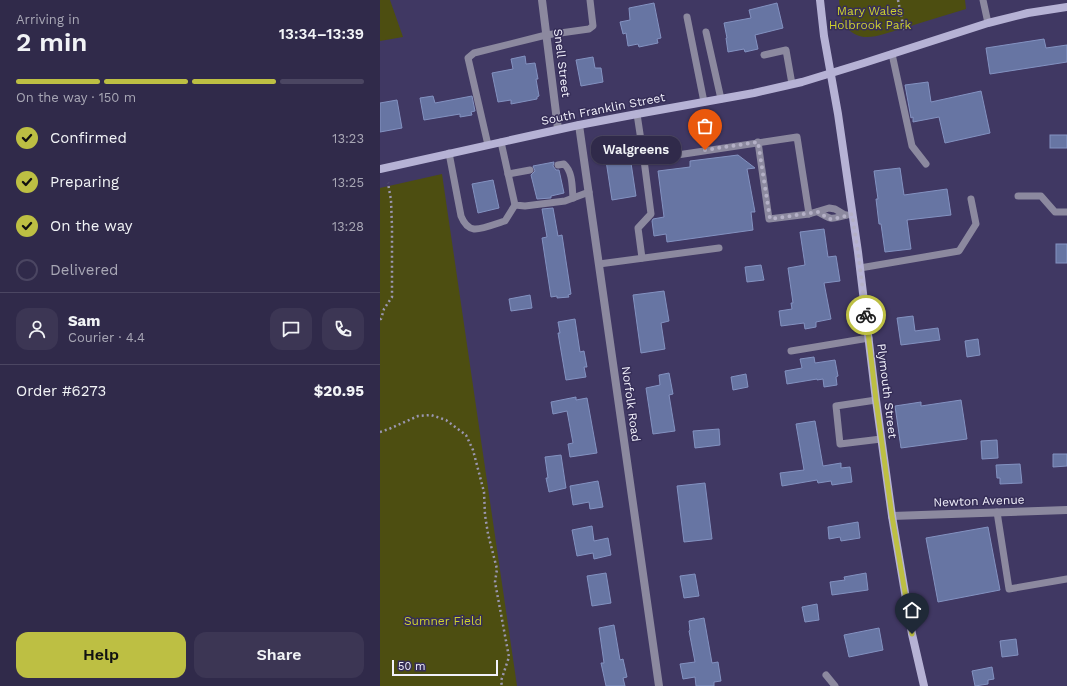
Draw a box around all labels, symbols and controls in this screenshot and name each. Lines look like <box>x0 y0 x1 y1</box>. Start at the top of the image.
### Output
park label: Mary Wales Holbrook Park <box>829 4 912 32</box>
text: Arriving in <box>16 12 80 27</box>
text: 13:34–13:39 <box>279 25 364 43</box>
text: 2 min <box>16 27 87 57</box>
street label: Snell Street <box>551 28 573 98</box>
text: On the way · 150 m <box>16 90 136 105</box>
street label: South Franklin Street <box>540 90 666 128</box>
pin <box>688 109 722 150</box>
icon: bag <box>694 115 716 137</box>
icon: check <box>16 127 38 149</box>
text: Confirmed <box>50 129 127 147</box>
text: 13:23 <box>332 131 364 146</box>
callout: Walgreens <box>591 136 681 164</box>
text: Walgreens <box>603 142 669 157</box>
icon: check <box>16 171 38 193</box>
text: Preparing <box>50 173 119 191</box>
text: 13:25 <box>332 175 364 190</box>
icon: check <box>16 215 38 237</box>
text: On the way <box>50 217 132 235</box>
text: 13:28 <box>332 219 364 234</box>
text: Delivered <box>50 261 118 279</box>
courier <box>846 295 886 335</box>
icon: bike <box>855 304 877 326</box>
button: person <box>16 308 58 350</box>
button: chat <box>270 308 312 350</box>
button: phone <box>322 308 364 350</box>
text: Sam <box>68 312 100 330</box>
text: Courier · 4.4 <box>68 330 145 345</box>
street label: Plymouth Street <box>874 343 900 439</box>
street label: Norfolk Road <box>619 365 643 443</box>
text: Order #6273 <box>16 382 106 400</box>
text: $20.95 <box>314 382 364 400</box>
street label: Newton Avenue <box>933 492 1025 510</box>
pin <box>895 593 929 634</box>
icon: home <box>901 599 923 621</box>
park label: Sumner Field <box>404 614 482 628</box>
button: Help <box>16 632 186 678</box>
button: Share <box>194 632 364 678</box>
scale bar <box>392 658 498 677</box>
text: 50 m <box>398 660 425 673</box>

